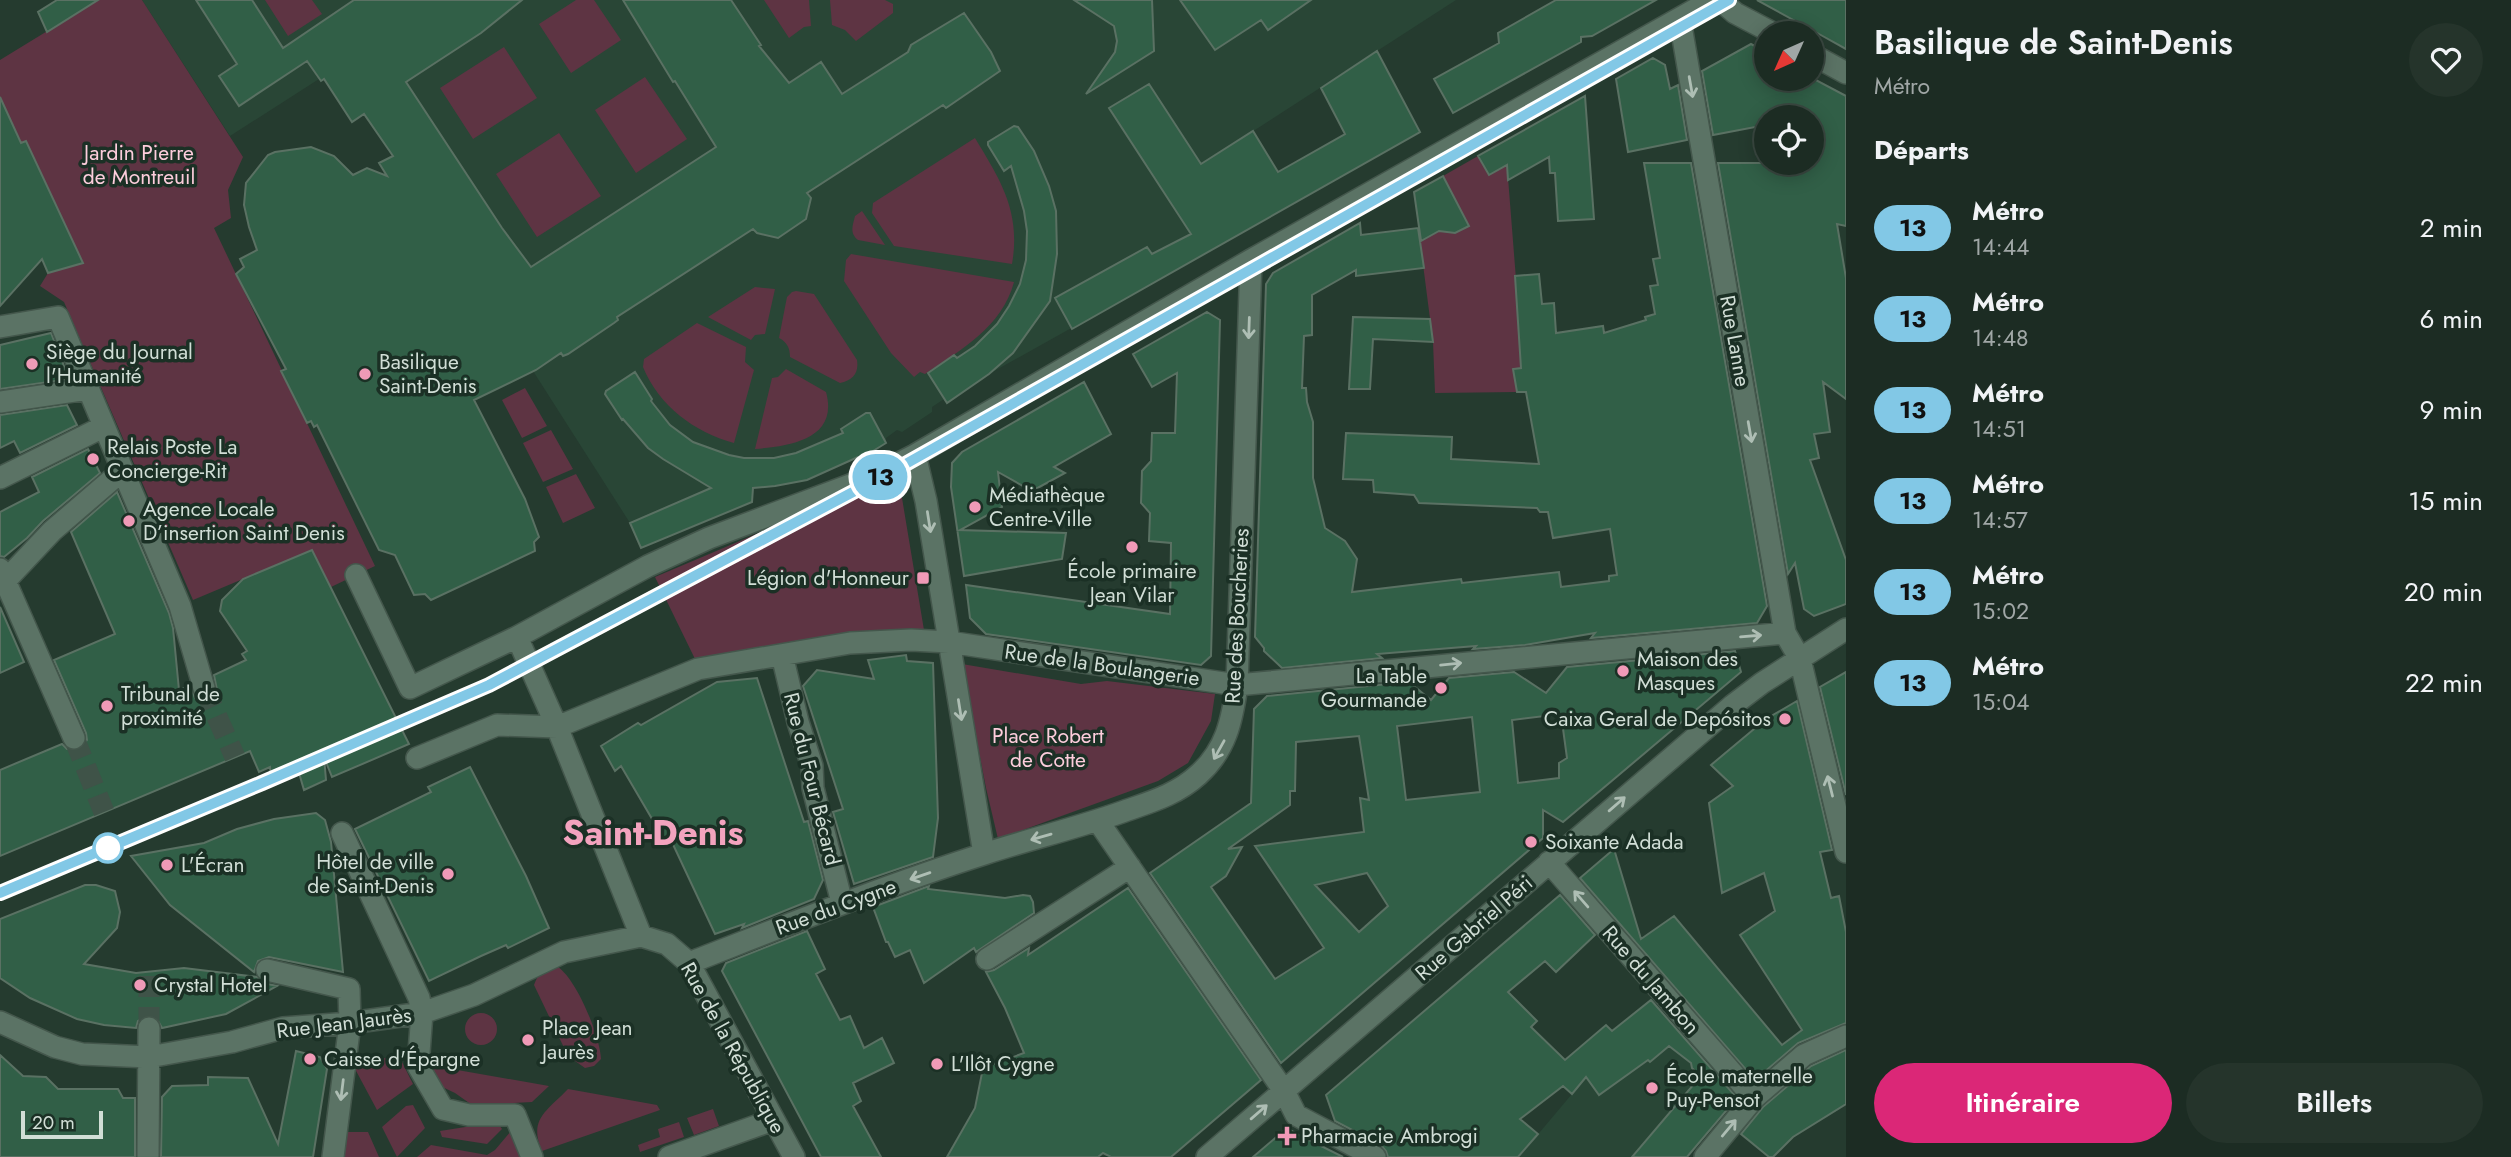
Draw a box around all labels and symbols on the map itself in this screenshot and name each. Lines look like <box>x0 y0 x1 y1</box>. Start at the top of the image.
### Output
north arrow <box>1754 21 1824 91</box>
one-way arrow <box>1685 75 1698 98</box>
park label: Jardin Pierre de Montreuil <box>81 138 195 192</box>
street label: Rue Lanne <box>1712 293 1758 389</box>
one-way arrow <box>1242 316 1255 339</box>
place label: Siège du Journal l'Humanité <box>46 337 193 391</box>
place label: Basilique Saint-Denis <box>379 347 477 401</box>
marker: Siège du Journal l'Humanité <box>24 356 40 372</box>
marker: Basilique Saint-Denis <box>357 366 373 382</box>
one-way arrow <box>1744 420 1757 443</box>
place label: Relais Poste La Concierge-Rit <box>107 432 237 486</box>
marker: Relais Poste La Concierge-Rit <box>85 451 101 467</box>
line badge: 13 <box>848 454 912 500</box>
place label: Médiathèque Centre-Ville <box>989 480 1105 534</box>
place label: Agence Locale D’insertion Saint Denis <box>143 494 345 548</box>
marker: Médiathèque Centre-Ville <box>967 499 983 515</box>
one-way arrow <box>923 510 936 533</box>
marker: Agence Locale D’insertion Saint Denis <box>121 513 137 529</box>
street label: Rue des Boucheries <box>1217 528 1257 704</box>
marker: École primaire Jean Vilar <box>1124 539 1140 555</box>
place label: École primaire Jean Vilar <box>1067 556 1197 610</box>
place label: Légion d'Honneur <box>747 563 910 593</box>
marker: Légion d'Honneur <box>915 570 931 586</box>
one-way arrow <box>1739 630 1761 643</box>
street label: Rue de la Boulangerie <box>1003 636 1202 694</box>
place label: Maison des Masques <box>1637 644 1738 698</box>
one-way arrow <box>1439 657 1462 670</box>
place label: La Table Gourmande <box>1321 661 1427 715</box>
marker: Maison des Masques <box>1615 663 1631 679</box>
place label: Tribunal de proximité <box>121 679 220 733</box>
marker: La Table Gourmande <box>1433 680 1449 696</box>
street label: Rue du Four Bécard <box>776 690 848 868</box>
marker: Tribunal de proximité <box>99 698 115 714</box>
one-way arrow <box>954 698 967 721</box>
place label: Caixa Geral de Depósitos <box>1544 704 1771 734</box>
marker: Caixa Geral de Depósitos <box>1777 711 1793 727</box>
park label: Place Robert de Cotte <box>992 721 1104 775</box>
one-way arrow <box>1212 739 1225 760</box>
one-way arrow <box>1823 775 1836 798</box>
one-way arrow <box>1607 796 1625 812</box>
district label: Saint-Denis <box>563 808 743 858</box>
place label: Soixante Adada <box>1545 827 1684 857</box>
one-way arrow <box>1030 832 1052 845</box>
unlabelled marker <box>93 833 123 863</box>
marker: Soixante Adada <box>1523 834 1539 850</box>
place label: Hôtel de ville de Saint-Denis <box>307 847 434 901</box>
place label: L'Écran <box>181 850 244 880</box>
marker: L'Écran <box>159 857 175 873</box>
marker: Hôtel de ville de Saint-Denis <box>440 866 456 882</box>
street label: Rue Gabriel Péri <box>1409 868 1539 988</box>
street label: Rue du Cygne <box>772 871 901 943</box>
one-way arrow <box>909 871 931 883</box>
one-way arrow <box>1573 890 1589 908</box>
street label: Rue du Jambon <box>1595 919 1707 1041</box>
street label: Rue de la République <box>673 957 793 1139</box>
place label: Crystal Hotel <box>154 970 267 1000</box>
marker: Crystal Hotel <box>132 977 148 993</box>
street label: Rue Jean Jaurès <box>275 1000 413 1046</box>
place label: Place Jean Jaurès <box>539 1013 633 1067</box>
marker: Place Jean Jaurès <box>520 1032 536 1048</box>
place label: Caisse d'Épargne <box>324 1044 480 1074</box>
place label: L'Ilôt Cygne <box>951 1049 1055 1079</box>
marker: Caisse d'Épargne <box>302 1051 318 1067</box>
marker: L'Ilôt Cygne <box>929 1056 945 1072</box>
place label: École maternelle Puy-Pensot <box>1666 1061 1813 1115</box>
one-way arrow <box>336 1078 349 1101</box>
marker: École maternelle Puy-Pensot <box>1644 1080 1660 1096</box>
one-way arrow <box>1249 1104 1267 1120</box>
scale bar <box>21 1108 103 1140</box>
one-way arrow <box>1722 1119 1737 1137</box>
place label: Pharmacie Ambrogi <box>1301 1121 1478 1151</box>
marker: Pharmacie Ambrogi <box>1279 1128 1295 1144</box>

